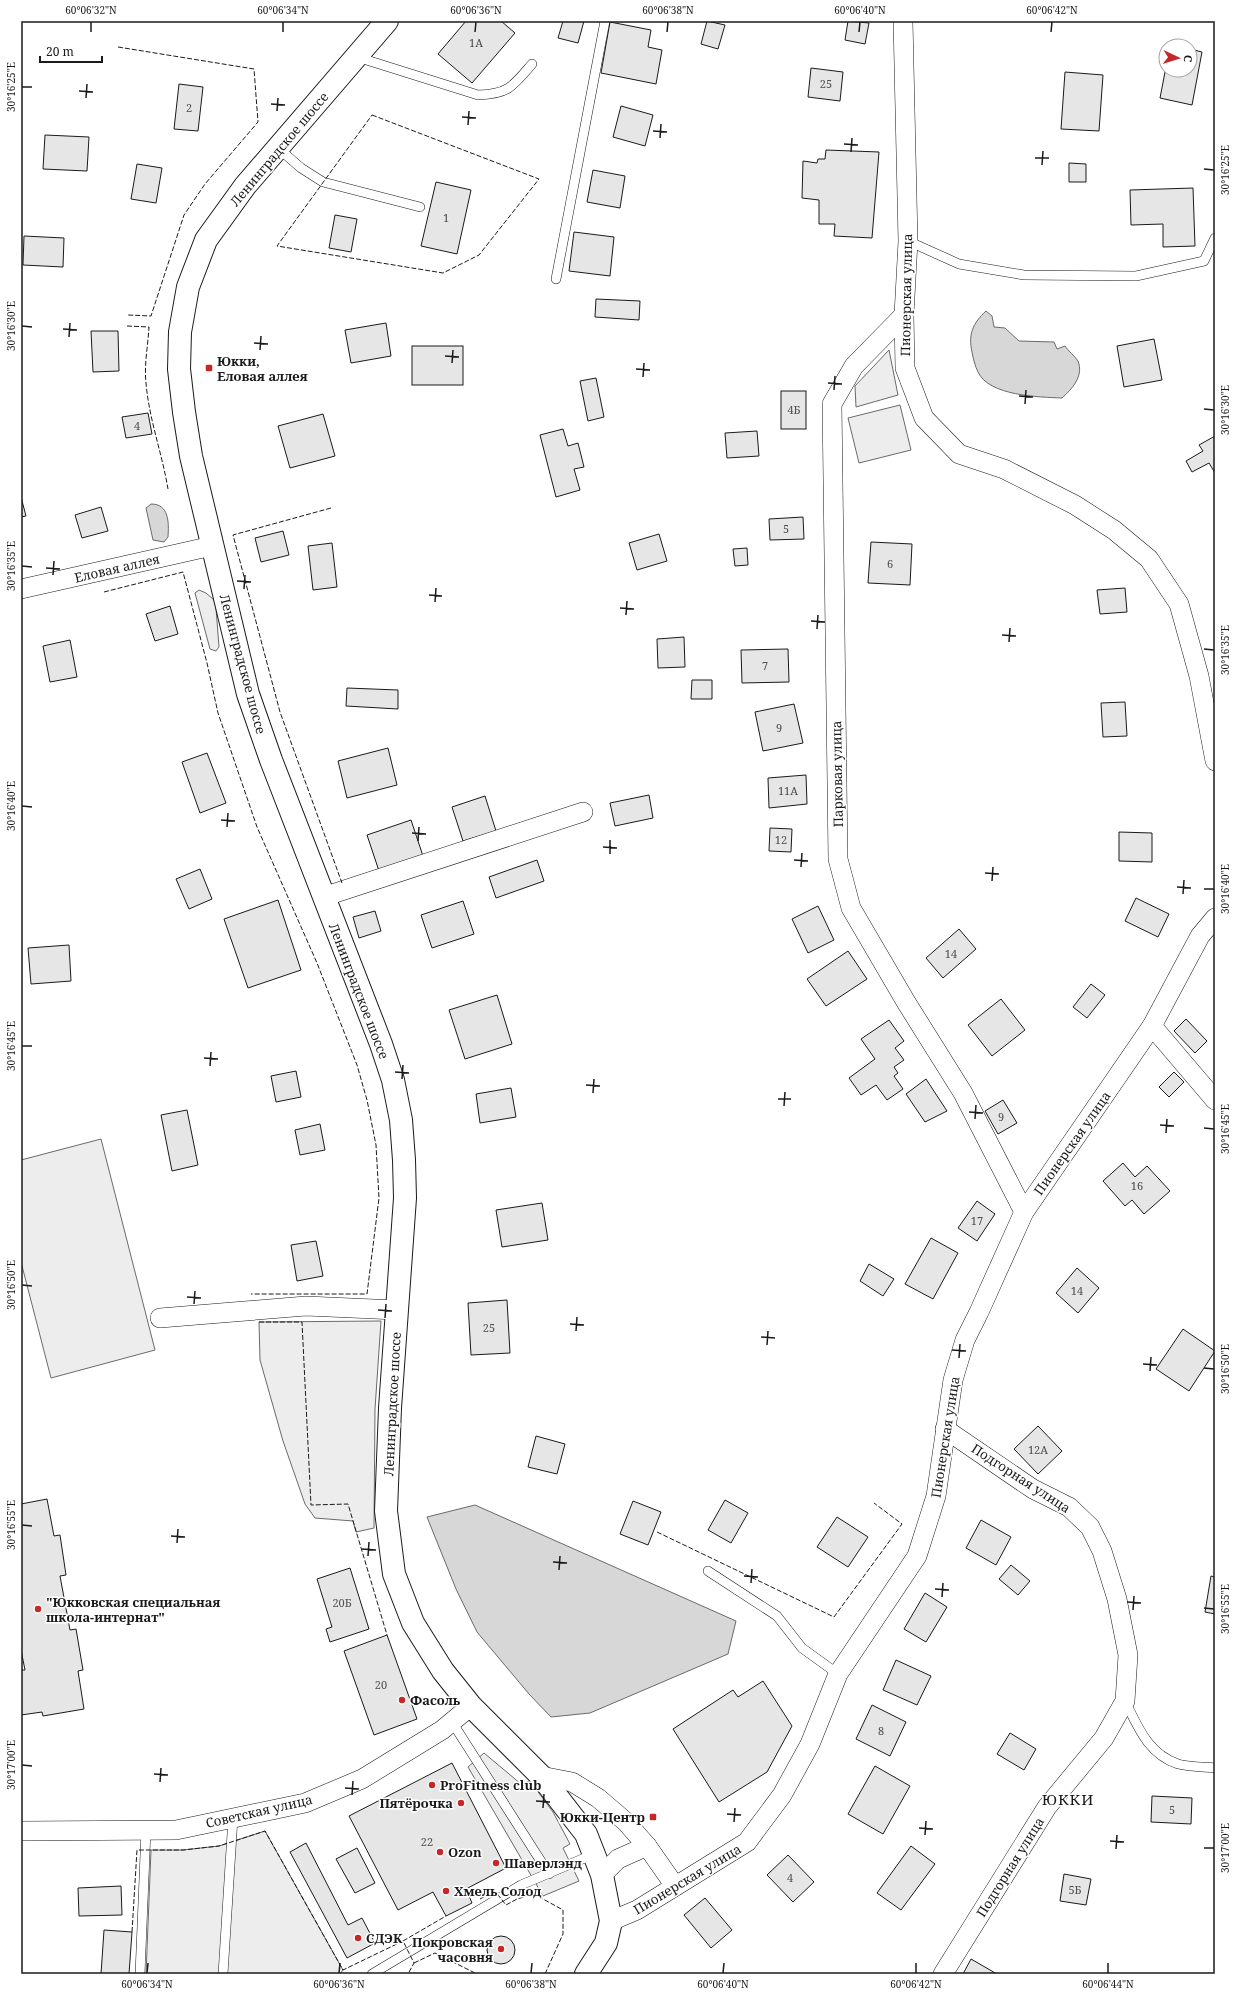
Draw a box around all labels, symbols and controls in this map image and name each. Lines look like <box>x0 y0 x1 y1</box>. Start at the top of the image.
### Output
text: 60°06'32"N <box>65 3 117 17</box>
text: 60°06'34"N <box>257 3 309 17</box>
text: 60°06'36"N <box>450 3 502 17</box>
text: 60°06'38"N <box>642 3 694 17</box>
text: 60°06'40"N <box>834 3 886 17</box>
text: 60°06'42"N <box>1026 3 1078 17</box>
house number: 1А <box>469 35 483 50</box>
scale bar <box>40 38 102 64</box>
north arrow <box>1158 38 1198 78</box>
text: 20 m <box>46 43 74 60</box>
text: С <box>1181 55 1196 63</box>
text: 30°16'25"E <box>4 62 18 112</box>
house number: 25 <box>820 76 832 91</box>
street label: Ленинградское шоссе <box>226 88 332 210</box>
house number: 2 <box>186 100 192 115</box>
text: 30°16'25"E <box>1218 145 1232 195</box>
house number: 1 <box>443 210 449 225</box>
street label: Пионерская улица <box>896 233 916 357</box>
text: 30°16'30"E <box>4 301 18 351</box>
place label: Юкки, Еловая аллея <box>217 352 308 385</box>
marker: Юкки, Еловая аллея <box>204 363 214 373</box>
text: 30°16'30"E <box>1218 385 1232 435</box>
house number: 4Б <box>787 402 801 417</box>
house number: 4 <box>134 418 140 433</box>
house number: 5 <box>783 521 789 536</box>
text: 30°16'35"E <box>4 541 18 591</box>
street label: Еловая аллея <box>73 549 161 587</box>
house number: 6 <box>887 556 893 571</box>
street label: Ленинградское шоссе <box>216 592 270 736</box>
text: 30°16'35"E <box>1218 625 1232 675</box>
house number: 7 <box>762 658 768 673</box>
house number: 9 <box>776 720 782 735</box>
street label: Парковая улица <box>827 721 847 827</box>
text: 30°16'40"E <box>4 781 18 831</box>
house number: 11А <box>778 783 798 798</box>
house number: 12 <box>775 832 787 847</box>
text: 30°16'40"E <box>1218 864 1232 914</box>
street label: Ленинградское шоссе <box>325 921 393 1061</box>
house number: 14 <box>945 946 957 961</box>
text: 30°16'45"E <box>4 1021 18 1071</box>
street label: Пионерская улица <box>1029 1088 1115 1198</box>
text: 30°16'45"E <box>1218 1104 1232 1154</box>
house number: 9 <box>998 1109 1004 1124</box>
house number: 16 <box>1131 1178 1143 1193</box>
house number: 17 <box>971 1213 983 1228</box>
text: 30°16'50"E <box>4 1260 18 1310</box>
house number: 14 <box>1071 1283 1083 1298</box>
house number: 25 <box>483 1320 495 1335</box>
street label: Ленинградское шоссе <box>379 1332 405 1476</box>
text: 30°16'50"E <box>1218 1344 1232 1394</box>
street label: Пионерская улица <box>926 1375 964 1499</box>
street label: Подгорная улица <box>968 1439 1074 1517</box>
house number: 12А <box>1028 1442 1048 1457</box>
text: 30°16'55"E <box>4 1500 18 1550</box>
text: 30°16'55"E <box>1218 1584 1232 1634</box>
place label: "Юкковская специальная школа-интернат" <box>46 1593 220 1626</box>
house number: 20Б <box>332 1595 352 1610</box>
marker: "Юкковская специальная школа-интернат" <box>33 1604 43 1614</box>
house number: 20 <box>375 1677 387 1692</box>
place label: Фасоль <box>410 1691 461 1709</box>
marker: Фасоль <box>397 1695 407 1705</box>
house number: 8 <box>878 1723 884 1738</box>
text: 30°17'00"E <box>4 1740 18 1790</box>
place label: ProFitness club <box>440 1776 542 1794</box>
marker: ProFitness club <box>427 1780 437 1790</box>
district label: ЮККИ <box>1042 1789 1094 1809</box>
street label: Советская улица <box>204 1790 314 1832</box>
place label: Пятёрочка <box>379 1794 453 1812</box>
marker: Пятёрочка <box>456 1798 466 1808</box>
house number: 5 <box>1169 1802 1175 1817</box>
place label: Юкки-Центр <box>560 1808 645 1826</box>
marker: Юкки-Центр <box>648 1812 658 1822</box>
street label: Подгорная улица <box>972 1814 1048 1920</box>
text: 30°17'00"E <box>1218 1823 1232 1873</box>
house number: 22 <box>421 1834 433 1849</box>
street label: Пионерская улица <box>630 1840 744 1918</box>
place label: Ozon <box>448 1843 482 1861</box>
marker: Ozon <box>435 1847 445 1857</box>
place label: Шаверлэнд <box>504 1854 582 1872</box>
marker: Шаверлэнд <box>491 1858 501 1868</box>
house number: 4 <box>787 1870 793 1885</box>
place label: Хмель Солод <box>454 1882 541 1900</box>
house number: 5Б <box>1068 1882 1082 1897</box>
marker: Хмель Солод <box>441 1886 451 1896</box>
place label: СДЭК <box>366 1929 403 1947</box>
marker: СДЭК <box>353 1933 363 1943</box>
place label: Покровская часовня <box>412 1933 493 1966</box>
marker: Покровская часовня <box>496 1944 506 1954</box>
text: 60°06'34"N <box>121 1977 173 1991</box>
text: 60°06'36"N <box>313 1977 365 1991</box>
text: 60°06'38"N <box>505 1977 557 1991</box>
text: 60°06'40"N <box>697 1977 749 1991</box>
text: 60°06'42"N <box>890 1977 942 1991</box>
text: 60°06'44"N <box>1082 1977 1134 1991</box>

